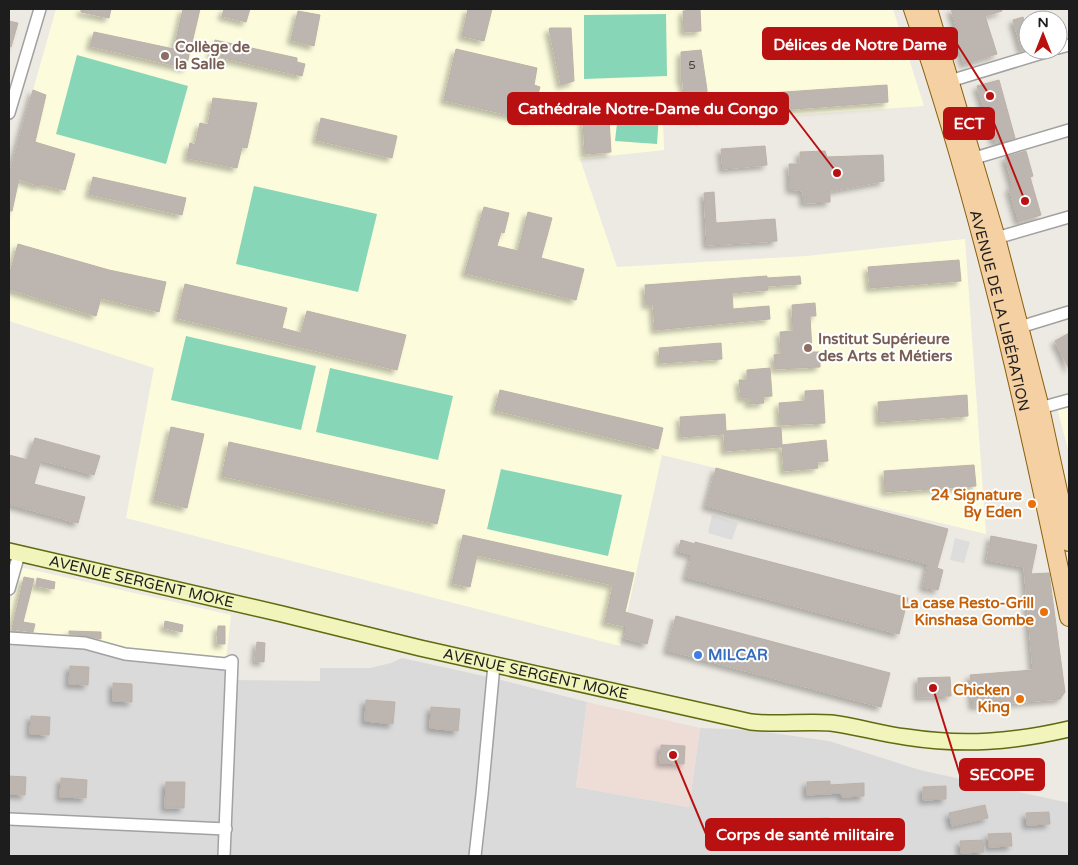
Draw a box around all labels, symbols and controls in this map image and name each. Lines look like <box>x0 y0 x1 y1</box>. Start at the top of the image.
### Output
north arrow <box>1018 10 1068 60</box>
text: N <box>1037 14 1049 31</box>
callout: Délices de Notre Dame <box>763 28 957 59</box>
text: Délices de Notre Dame <box>773 35 947 55</box>
place label: Collège de la Salle <box>175 38 251 73</box>
marker: Collège de la Salle <box>159 50 171 62</box>
house number: 5 <box>688 58 696 72</box>
callout: Cathédrale Notre-Dame du Congo <box>508 93 788 124</box>
text: Cathédrale Notre-Dame du Congo <box>518 99 778 119</box>
callout: ECT <box>944 108 994 139</box>
text: ECT <box>954 114 985 134</box>
street label: AVENUE DE LA LIBÉRATION <box>966 208 1033 413</box>
place label: Institut Supérieure des Arts et Métiers <box>818 330 953 365</box>
marker: Institut Supérieure des Arts et Métiers <box>802 342 814 354</box>
place label: 24 Signature By Eden <box>931 486 1023 522</box>
marker: 24 Signature By Eden <box>1026 498 1038 510</box>
street label: AVENUE SERGENT MOKE <box>47 552 236 612</box>
place label: La case Resto-Grill Kinshasa Gombe <box>902 594 1035 629</box>
marker: La case Resto-Grill Kinshasa Gombe <box>1038 606 1050 618</box>
street label: AVENUE SERGENT MOKE <box>441 644 630 703</box>
place label: MILCAR <box>708 646 768 664</box>
marker: MILCAR <box>692 649 704 661</box>
place label: Chicken King <box>953 681 1010 717</box>
marker: Chicken King <box>1014 693 1026 705</box>
callout: SECOPE <box>960 759 1044 790</box>
text: SECOPE <box>970 765 1034 785</box>
callout: Corps de santé militaire <box>706 819 904 850</box>
text: Corps de santé militaire <box>716 825 894 845</box>

